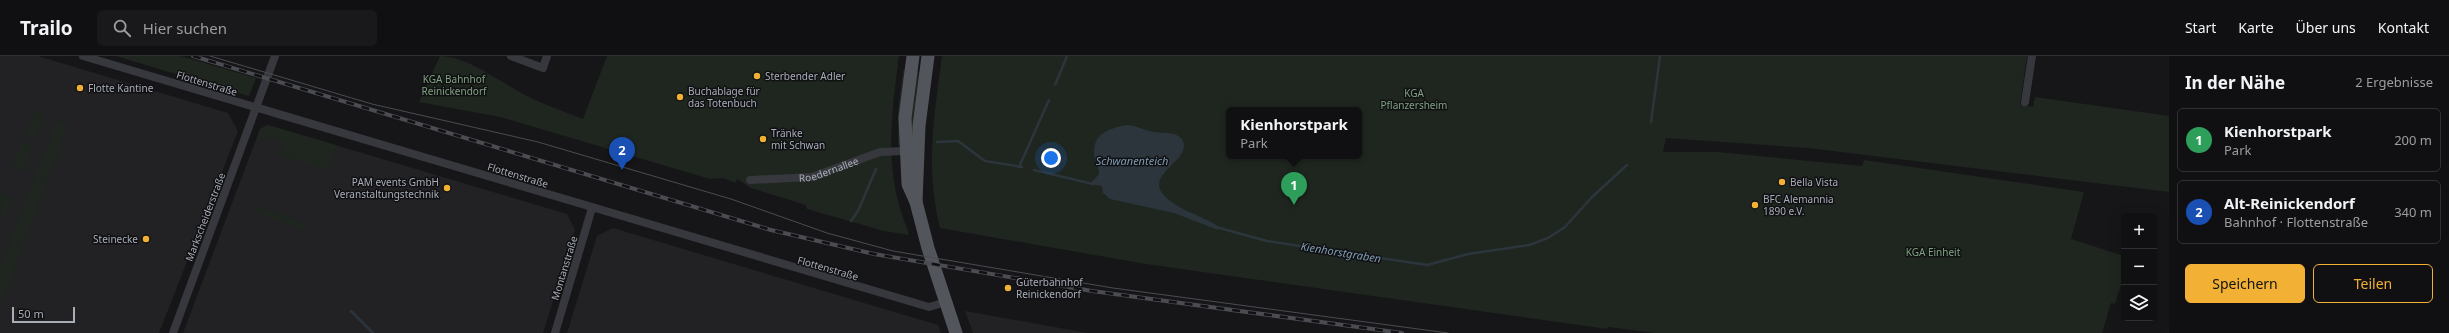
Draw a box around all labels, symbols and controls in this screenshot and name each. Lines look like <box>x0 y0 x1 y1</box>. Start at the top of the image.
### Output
search box <box>97 10 377 46</box>
text: Trailo <box>20 15 73 41</box>
icon: search <box>111 17 133 39</box>
text: Hier suchen <box>143 18 227 38</box>
text: Start <box>2185 18 2216 37</box>
text: Karte <box>2238 18 2274 37</box>
text: Über uns <box>2296 18 2356 37</box>
text: Kontakt <box>2378 18 2429 37</box>
street label: Flottenstraße <box>175 67 239 99</box>
place label: Sterbender Adler <box>765 69 845 83</box>
marker: Sterbender Adler <box>752 71 762 81</box>
text: In der Nähe <box>2185 71 2285 94</box>
park label: KGA Bahnhof Reinickendorf <box>422 72 487 98</box>
text: 2 Ergebnisse <box>2355 73 2433 91</box>
place label: Flotte Kantine <box>88 81 154 95</box>
marker: Flotte Kantine <box>75 83 85 93</box>
place label: Buchablage für das Totenbuch <box>688 84 760 110</box>
park label: KGA Pflanzersheim <box>1381 86 1447 112</box>
marker: Buchablage für das Totenbuch <box>675 92 685 102</box>
popup <box>1226 107 1362 159</box>
text: Kienhorstpark <box>1240 114 1348 134</box>
text: Kienhorstpark <box>2224 121 2332 141</box>
place label: Tränke mit Schwan <box>771 126 825 152</box>
text: 1 <box>2195 131 2203 149</box>
text: 200 m <box>2394 131 2432 149</box>
marker: Tränke mit Schwan <box>758 134 768 144</box>
text: Park <box>1240 134 1268 152</box>
pin: 2 <box>609 137 635 170</box>
text: Park <box>2224 141 2251 159</box>
your location <box>1041 148 1061 168</box>
street label: Roedernallee <box>799 153 861 185</box>
water label: Schwanenteich <box>1096 153 1168 168</box>
street label: Flottenstraße <box>486 159 550 191</box>
street label: Markscheiderstraße <box>182 170 228 263</box>
pin: 1 <box>1281 172 1307 205</box>
place label: PAM events GmbH Veranstaltungstechnik <box>334 175 440 201</box>
place label: Bella Vista <box>1790 175 1838 189</box>
marker: Bella Vista <box>1777 177 1787 187</box>
marker: PAM events GmbH Veranstaltungstechnik <box>442 183 452 193</box>
place label: BFC Alemannia 1890 e.V. <box>1763 192 1834 218</box>
text: Alt-Reinickendorf <box>2224 193 2355 213</box>
marker: BFC Alemannia 1890 e.V. <box>1750 200 1760 210</box>
text: 2 <box>2195 203 2203 221</box>
text: 340 m <box>2394 203 2432 221</box>
map controls <box>2121 213 2157 321</box>
button: + <box>2121 213 2157 249</box>
text: Bahnhof · Flottenstraße <box>2224 213 2368 231</box>
place label: Steinecke <box>93 232 138 246</box>
marker: Steinecke <box>141 234 151 244</box>
street label: Montanstraße <box>548 234 581 302</box>
water label: Kienhorstgraben <box>1300 238 1382 266</box>
park label: KGA Einheit <box>1906 245 1961 259</box>
button: − <box>2121 249 2157 285</box>
street label: Flottenstraße <box>796 253 860 283</box>
button: Speichern <box>2185 264 2305 303</box>
button: Teilen <box>2313 264 2433 303</box>
place label: Güterbahnhof Reinickendorf <box>1016 275 1083 301</box>
marker: Güterbahnhof Reinickendorf <box>1003 283 1013 293</box>
button: layers <box>2121 285 2157 321</box>
scale bar <box>12 305 75 324</box>
text: 50 m <box>18 306 44 321</box>

